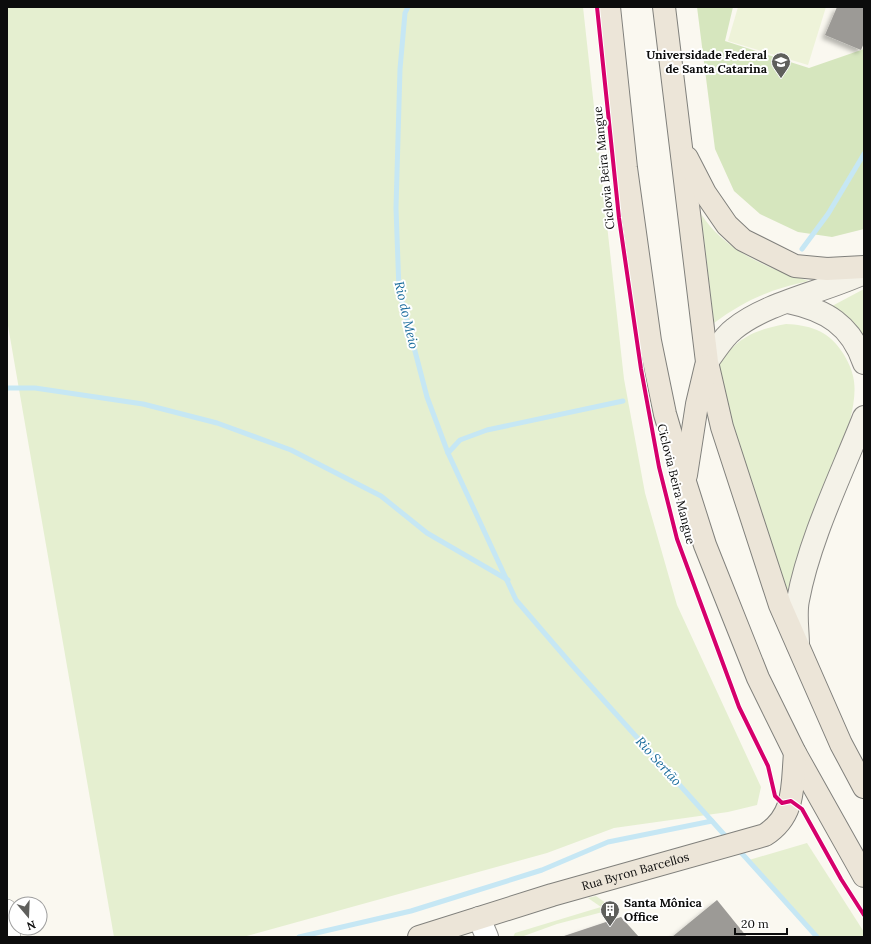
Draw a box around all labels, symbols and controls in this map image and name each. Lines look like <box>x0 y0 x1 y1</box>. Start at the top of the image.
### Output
place label: Universidade Federal de Santa Catarina <box>646 47 768 76</box>
school or university icon: Universidade Federal de Santa Catarina <box>770 51 792 79</box>
street label: Ciclovia Beira Mangue <box>590 105 617 230</box>
water label: Rio do Meio <box>390 280 423 351</box>
street label: Ciclovia Beira Mangue <box>654 422 699 546</box>
water label: Rio Sertão <box>632 733 685 790</box>
street label: Rua Byron Barcellos <box>580 849 691 893</box>
place label: Santa Mônica Office <box>624 895 702 924</box>
north arrow <box>8 896 48 936</box>
building icon: Santa Mônica Office <box>599 899 621 927</box>
scale bar <box>735 910 787 936</box>
text: 20 m <box>741 916 769 931</box>
text: N <box>24 917 38 934</box>

